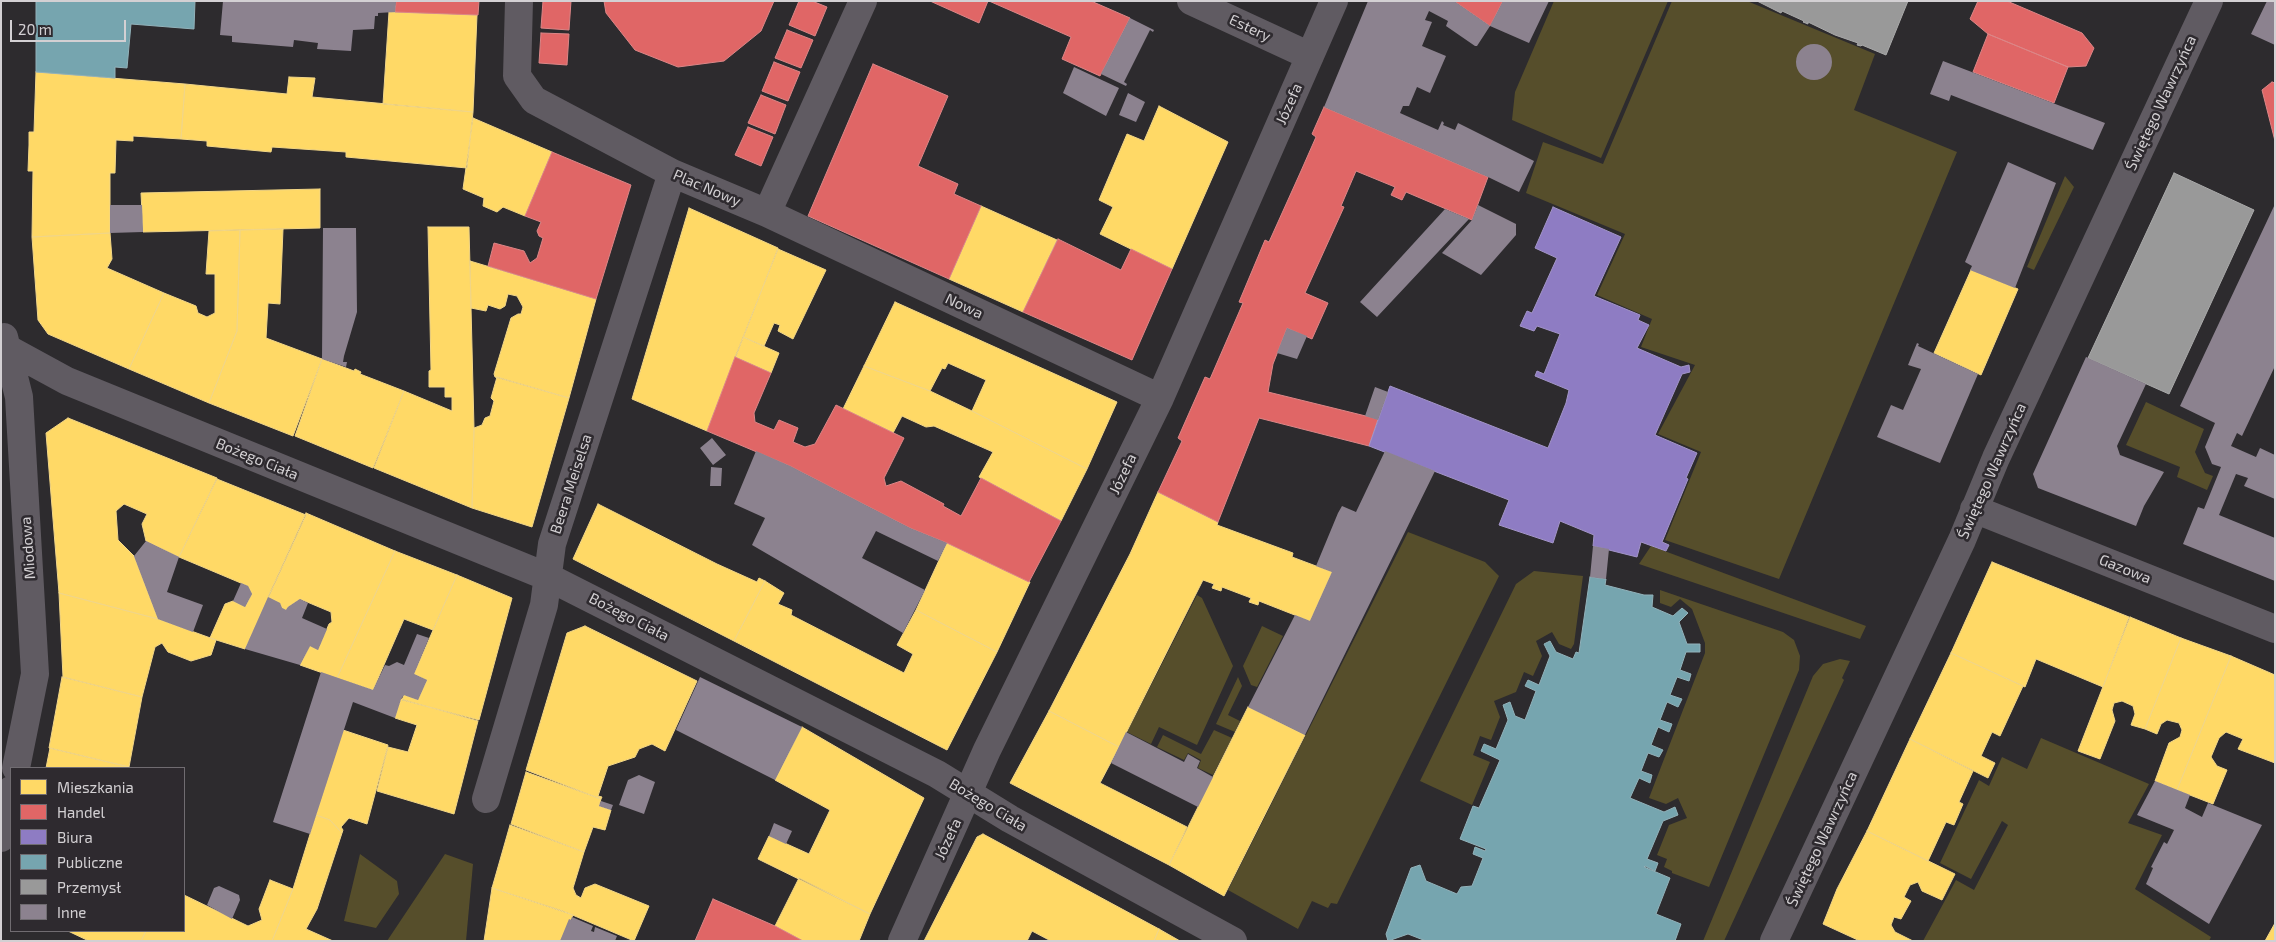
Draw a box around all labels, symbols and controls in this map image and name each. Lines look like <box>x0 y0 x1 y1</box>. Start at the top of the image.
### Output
scale bar <box>12 10 129 42</box>
street label: Estery <box>1226 11 1274 45</box>
text: 20 m <box>18 20 52 38</box>
street label: Świętego Wawrzyńca <box>2122 33 2200 173</box>
street label: Józefa <box>1272 81 1306 127</box>
street label: Plac Nowy <box>671 166 743 210</box>
street label: Nowa <box>942 289 986 323</box>
street label: Świętego Wawrzyńca <box>1954 400 2030 542</box>
street label: Beera Meiselsa <box>546 432 596 536</box>
street label: Bożego Ciała <box>213 434 301 484</box>
street label: Józefa <box>1105 451 1141 497</box>
street label: Miodowa <box>17 516 39 580</box>
street label: Gazowa <box>2096 550 2154 588</box>
street label: Bożego Ciała <box>586 589 672 645</box>
legend <box>10 767 185 932</box>
street label: Świętego Wawrzyńca <box>1783 769 1861 909</box>
street label: Bożego Ciała <box>946 775 1030 835</box>
text: Mieszkania <box>57 778 134 796</box>
text: Handel <box>57 803 105 821</box>
street label: Józefa <box>931 816 965 862</box>
text: Biura <box>57 828 93 846</box>
text: Publiczne <box>57 853 123 871</box>
text: Przemysł <box>57 878 121 896</box>
text: Inne <box>57 903 86 921</box>

